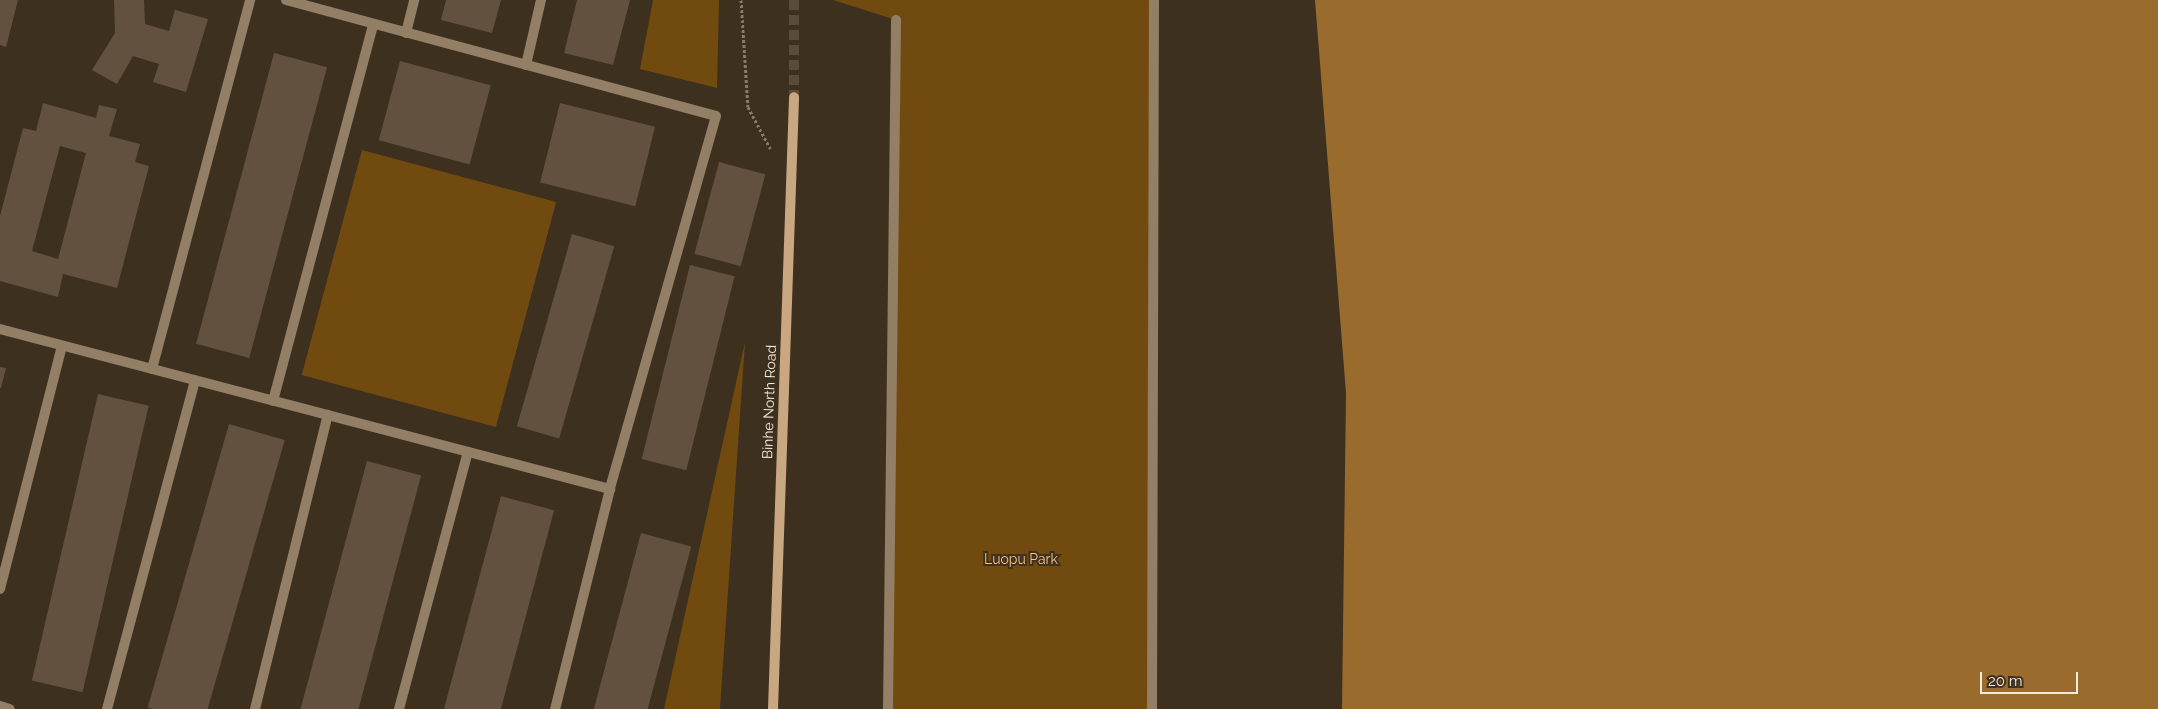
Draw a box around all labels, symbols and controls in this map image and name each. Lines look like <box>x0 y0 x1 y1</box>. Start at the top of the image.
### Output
street label: Binhe North Road <box>759 345 779 459</box>
park label: Luopu Park <box>984 551 1058 567</box>
scale bar <box>1983 662 2080 694</box>
text: 20 m <box>1988 672 2023 690</box>

